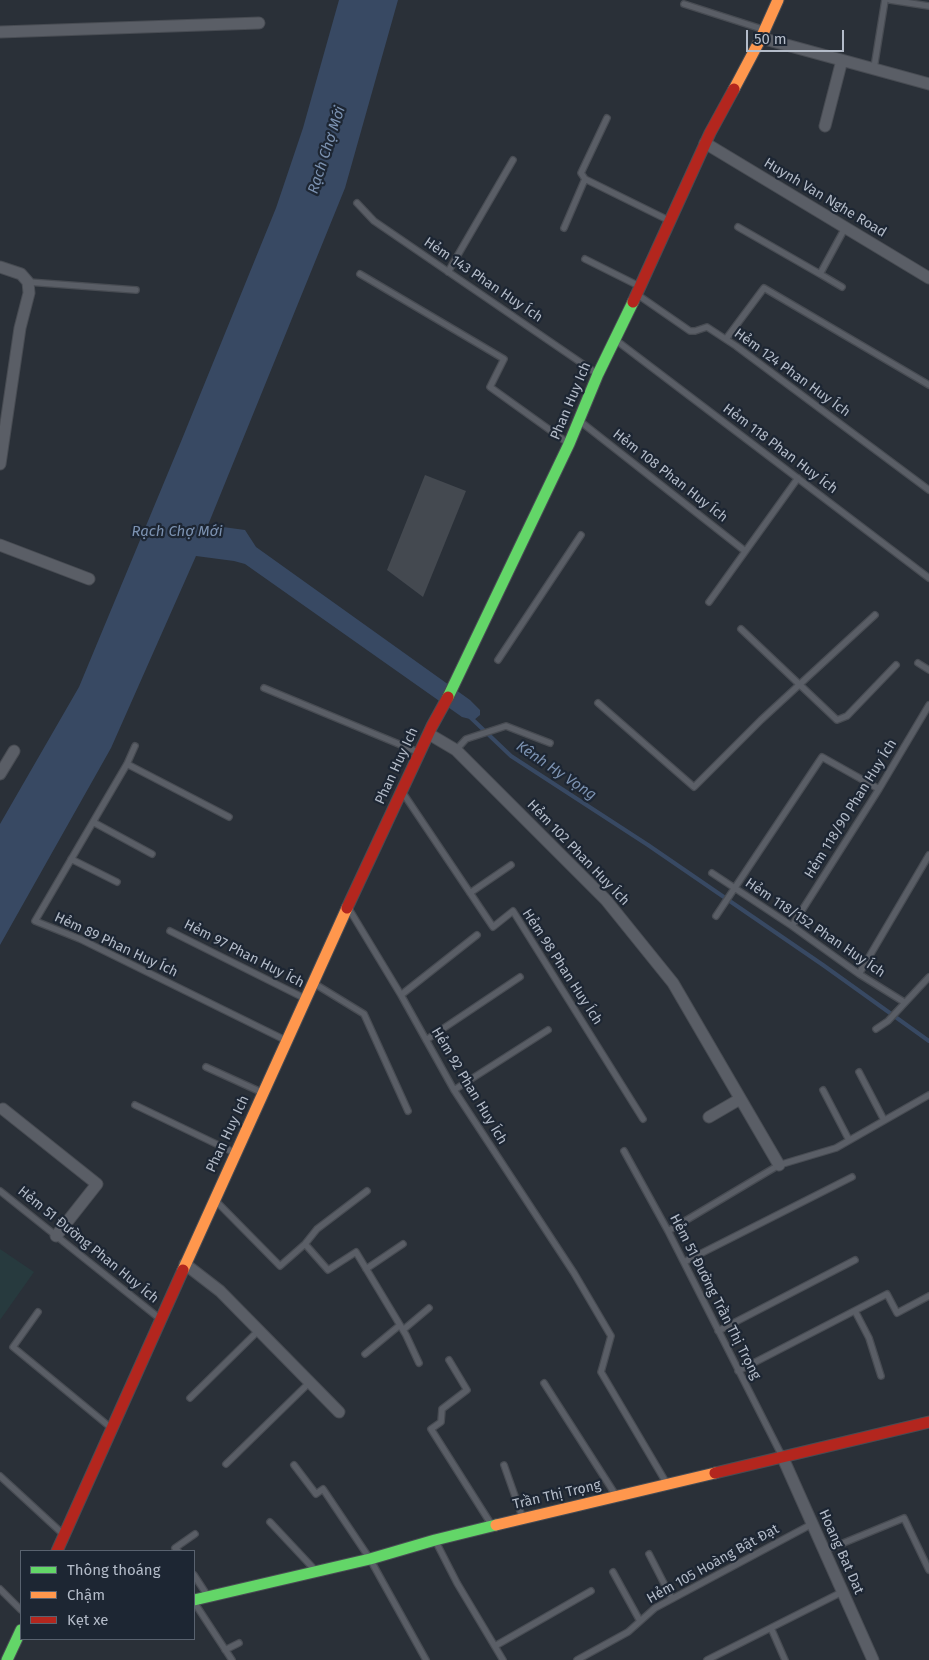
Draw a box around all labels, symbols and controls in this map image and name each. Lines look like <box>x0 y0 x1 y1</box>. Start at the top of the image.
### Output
scale bar <box>749 20 846 52</box>
text: 50 m <box>754 30 787 48</box>
water label: Rạch Chợ Mới <box>304 104 350 196</box>
street label: Huynh Van Nghe Road <box>761 155 889 241</box>
street label: Hẻm 143 Phan Huy Ích <box>420 234 546 326</box>
street label: Hẻm 124 Phan Huy Ích <box>731 325 853 421</box>
street label: Phan Huy Ich <box>547 360 595 442</box>
street label: Hẻm 118 Phan Huy Ích <box>719 400 841 498</box>
street label: Hẻm 108 Phan Huy Ích <box>609 426 731 526</box>
water label: Rạch Chợ Mới <box>131 523 223 541</box>
street label: Phan Huy Ich <box>372 725 422 807</box>
street label: Hẻm 118/90 Phan Huy Ích <box>801 736 901 882</box>
water label: Kênh Hy Vọng <box>512 738 600 804</box>
street label: Hẻm 102 Phan Huy Ích <box>523 797 633 909</box>
street label: Hẻm 118/152 Phan Huy Ích <box>742 875 888 981</box>
street label: Hẻm 98 Phan Huy Ích <box>518 906 606 1028</box>
street label: Hẻm 89 Phan Huy Ích <box>52 909 180 981</box>
street label: Hẻm 97 Phan Huy Ích <box>181 916 307 992</box>
street label: Hẻm 92 Phan Huy Ích <box>427 1024 511 1148</box>
street label: Phan Huy Ich <box>203 1093 253 1175</box>
street label: Hẻm 51 Đường Phan Huy Ích <box>14 1183 162 1307</box>
street label: Hẻm 51 Đường Trần Thị Trọng <box>666 1211 764 1383</box>
street label: Trần Thị Trọng <box>511 1477 603 1513</box>
street label: Hoang Bat Dat <box>815 1507 867 1597</box>
street label: Hẻm 105 Hoàng Bật Đạt <box>644 1521 782 1607</box>
legend <box>20 1550 195 1640</box>
text: Thông thoáng <box>67 1561 160 1579</box>
text: Chậm <box>67 1586 105 1604</box>
text: Kẹt xe <box>67 1611 109 1629</box>

